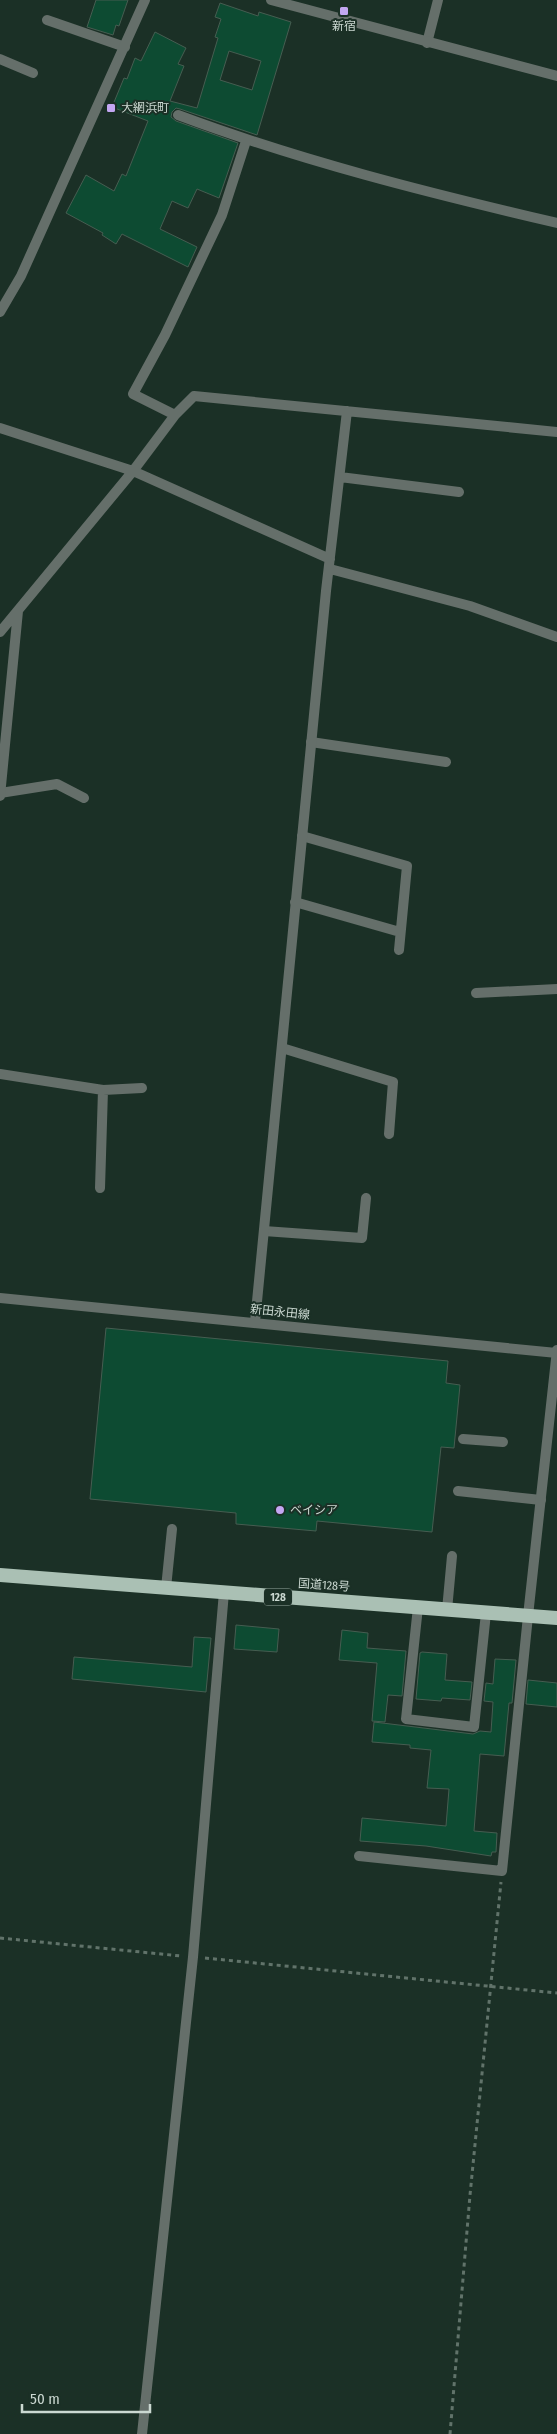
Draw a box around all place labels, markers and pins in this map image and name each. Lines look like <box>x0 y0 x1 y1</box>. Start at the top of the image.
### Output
marker: 新宿 <box>338 5 350 17</box>
place label: 新宿 <box>332 19 356 33</box>
place label: 大網浜町 <box>121 101 169 115</box>
marker: 大網浜町 <box>105 102 117 114</box>
place label: ベイシア <box>290 1503 338 1517</box>
marker: ベイシア <box>274 1504 286 1516</box>

